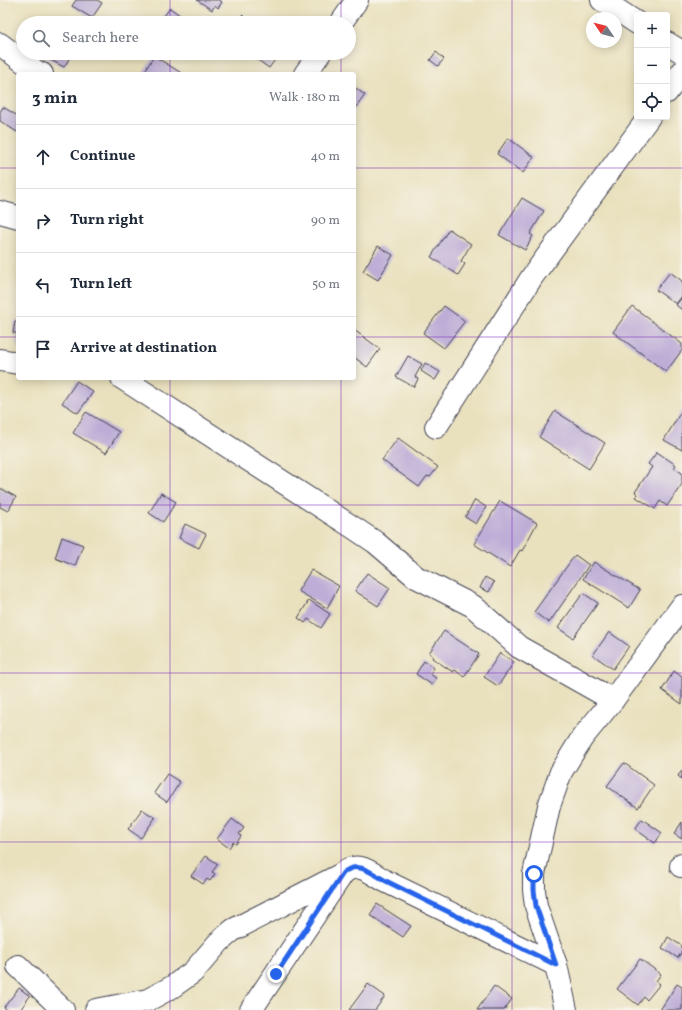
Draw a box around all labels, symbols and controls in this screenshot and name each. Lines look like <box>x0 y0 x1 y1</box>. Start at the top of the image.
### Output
north arrow <box>586 12 622 48</box>
map controls <box>634 12 670 120</box>
button: + <box>634 12 670 48</box>
search box <box>16 16 356 60</box>
icon: search <box>30 27 52 49</box>
text: Search here <box>62 28 139 49</box>
button: − <box>634 48 670 84</box>
button: locate <box>634 84 670 120</box>
text: 3 min <box>32 87 78 110</box>
text: Walk · 180 m <box>269 89 340 107</box>
icon: ahead <box>32 146 54 168</box>
text: Continue <box>70 146 135 167</box>
text: 40 m <box>311 148 340 166</box>
icon: right <box>32 210 54 232</box>
text: Turn right <box>70 210 144 231</box>
text: 90 m <box>311 212 340 230</box>
icon: left <box>32 274 54 296</box>
text: Turn left <box>70 274 132 295</box>
text: 50 m <box>312 276 340 294</box>
icon: arrive <box>32 338 54 360</box>
text: Arrive at destination <box>70 338 217 359</box>
route start <box>525 865 543 883</box>
route end <box>267 965 285 983</box>

